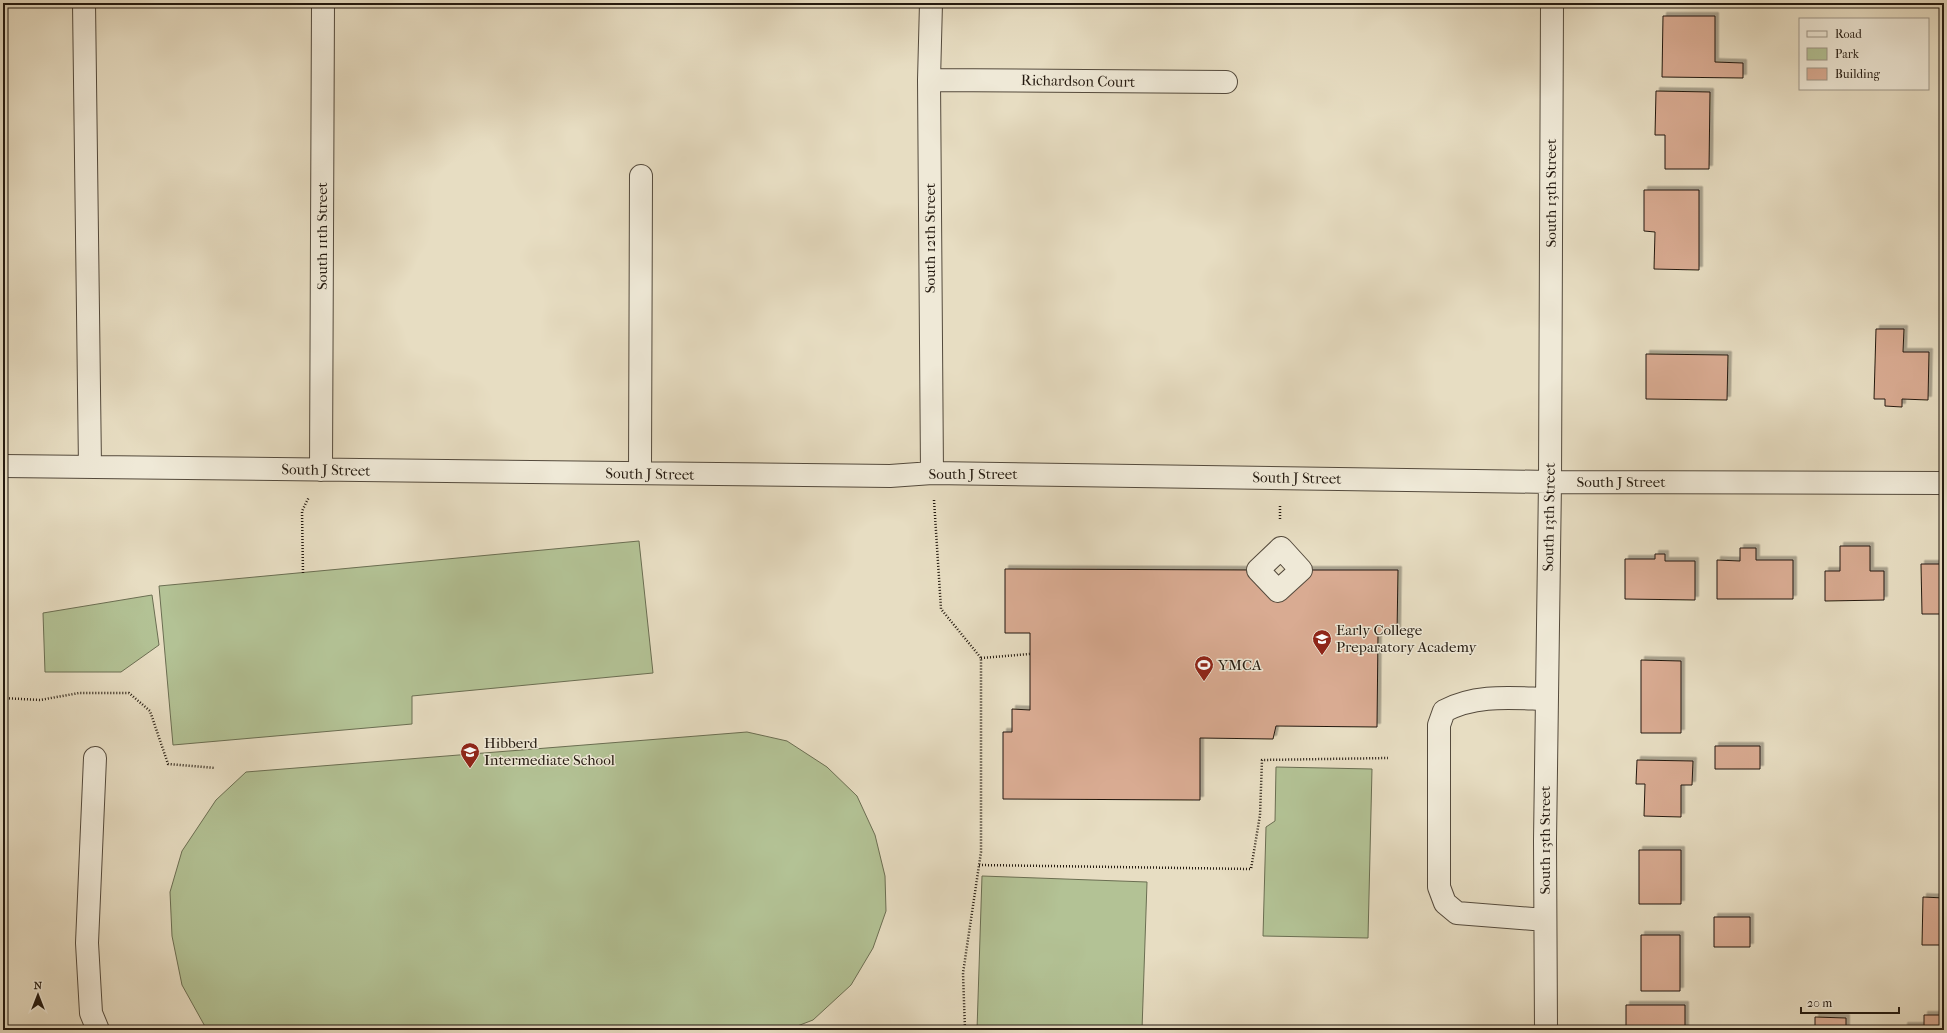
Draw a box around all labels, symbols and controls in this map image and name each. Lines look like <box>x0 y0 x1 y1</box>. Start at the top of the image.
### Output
legend <box>1799 18 1929 90</box>
text: Road <box>1835 27 1862 41</box>
text: Park <box>1835 47 1860 61</box>
text: Building <box>1835 67 1880 81</box>
street label: Richardson Court <box>1021 71 1136 91</box>
street label: South 13th Street <box>1542 138 1560 247</box>
street label: South 11th Street <box>313 181 331 290</box>
street label: South 12th Street <box>921 182 939 293</box>
street label: South J Street <box>281 460 371 480</box>
street label: South 13th Street <box>1539 462 1559 572</box>
street label: South J Street <box>605 464 695 484</box>
street label: South J Street <box>928 465 1018 483</box>
street label: South J Street <box>1252 468 1342 488</box>
street label: South J Street <box>1576 473 1666 491</box>
place label: Early College Preparatory Academy <box>1336 621 1477 656</box>
school or university icon: Early College Preparatory Academy <box>1311 628 1333 656</box>
sports icon: YMCA <box>1193 654 1215 682</box>
place label: YMCA <box>1217 656 1262 674</box>
place label: Hibberd Intermediate School <box>484 734 615 769</box>
school or university icon: Hibberd Intermediate School <box>459 741 481 769</box>
street label: South 13th Street <box>1536 785 1554 894</box>
north arrow <box>18 975 58 1015</box>
text: N <box>34 979 43 992</box>
scale bar <box>1801 989 1899 1015</box>
text: 20 m <box>1807 996 1832 1010</box>

